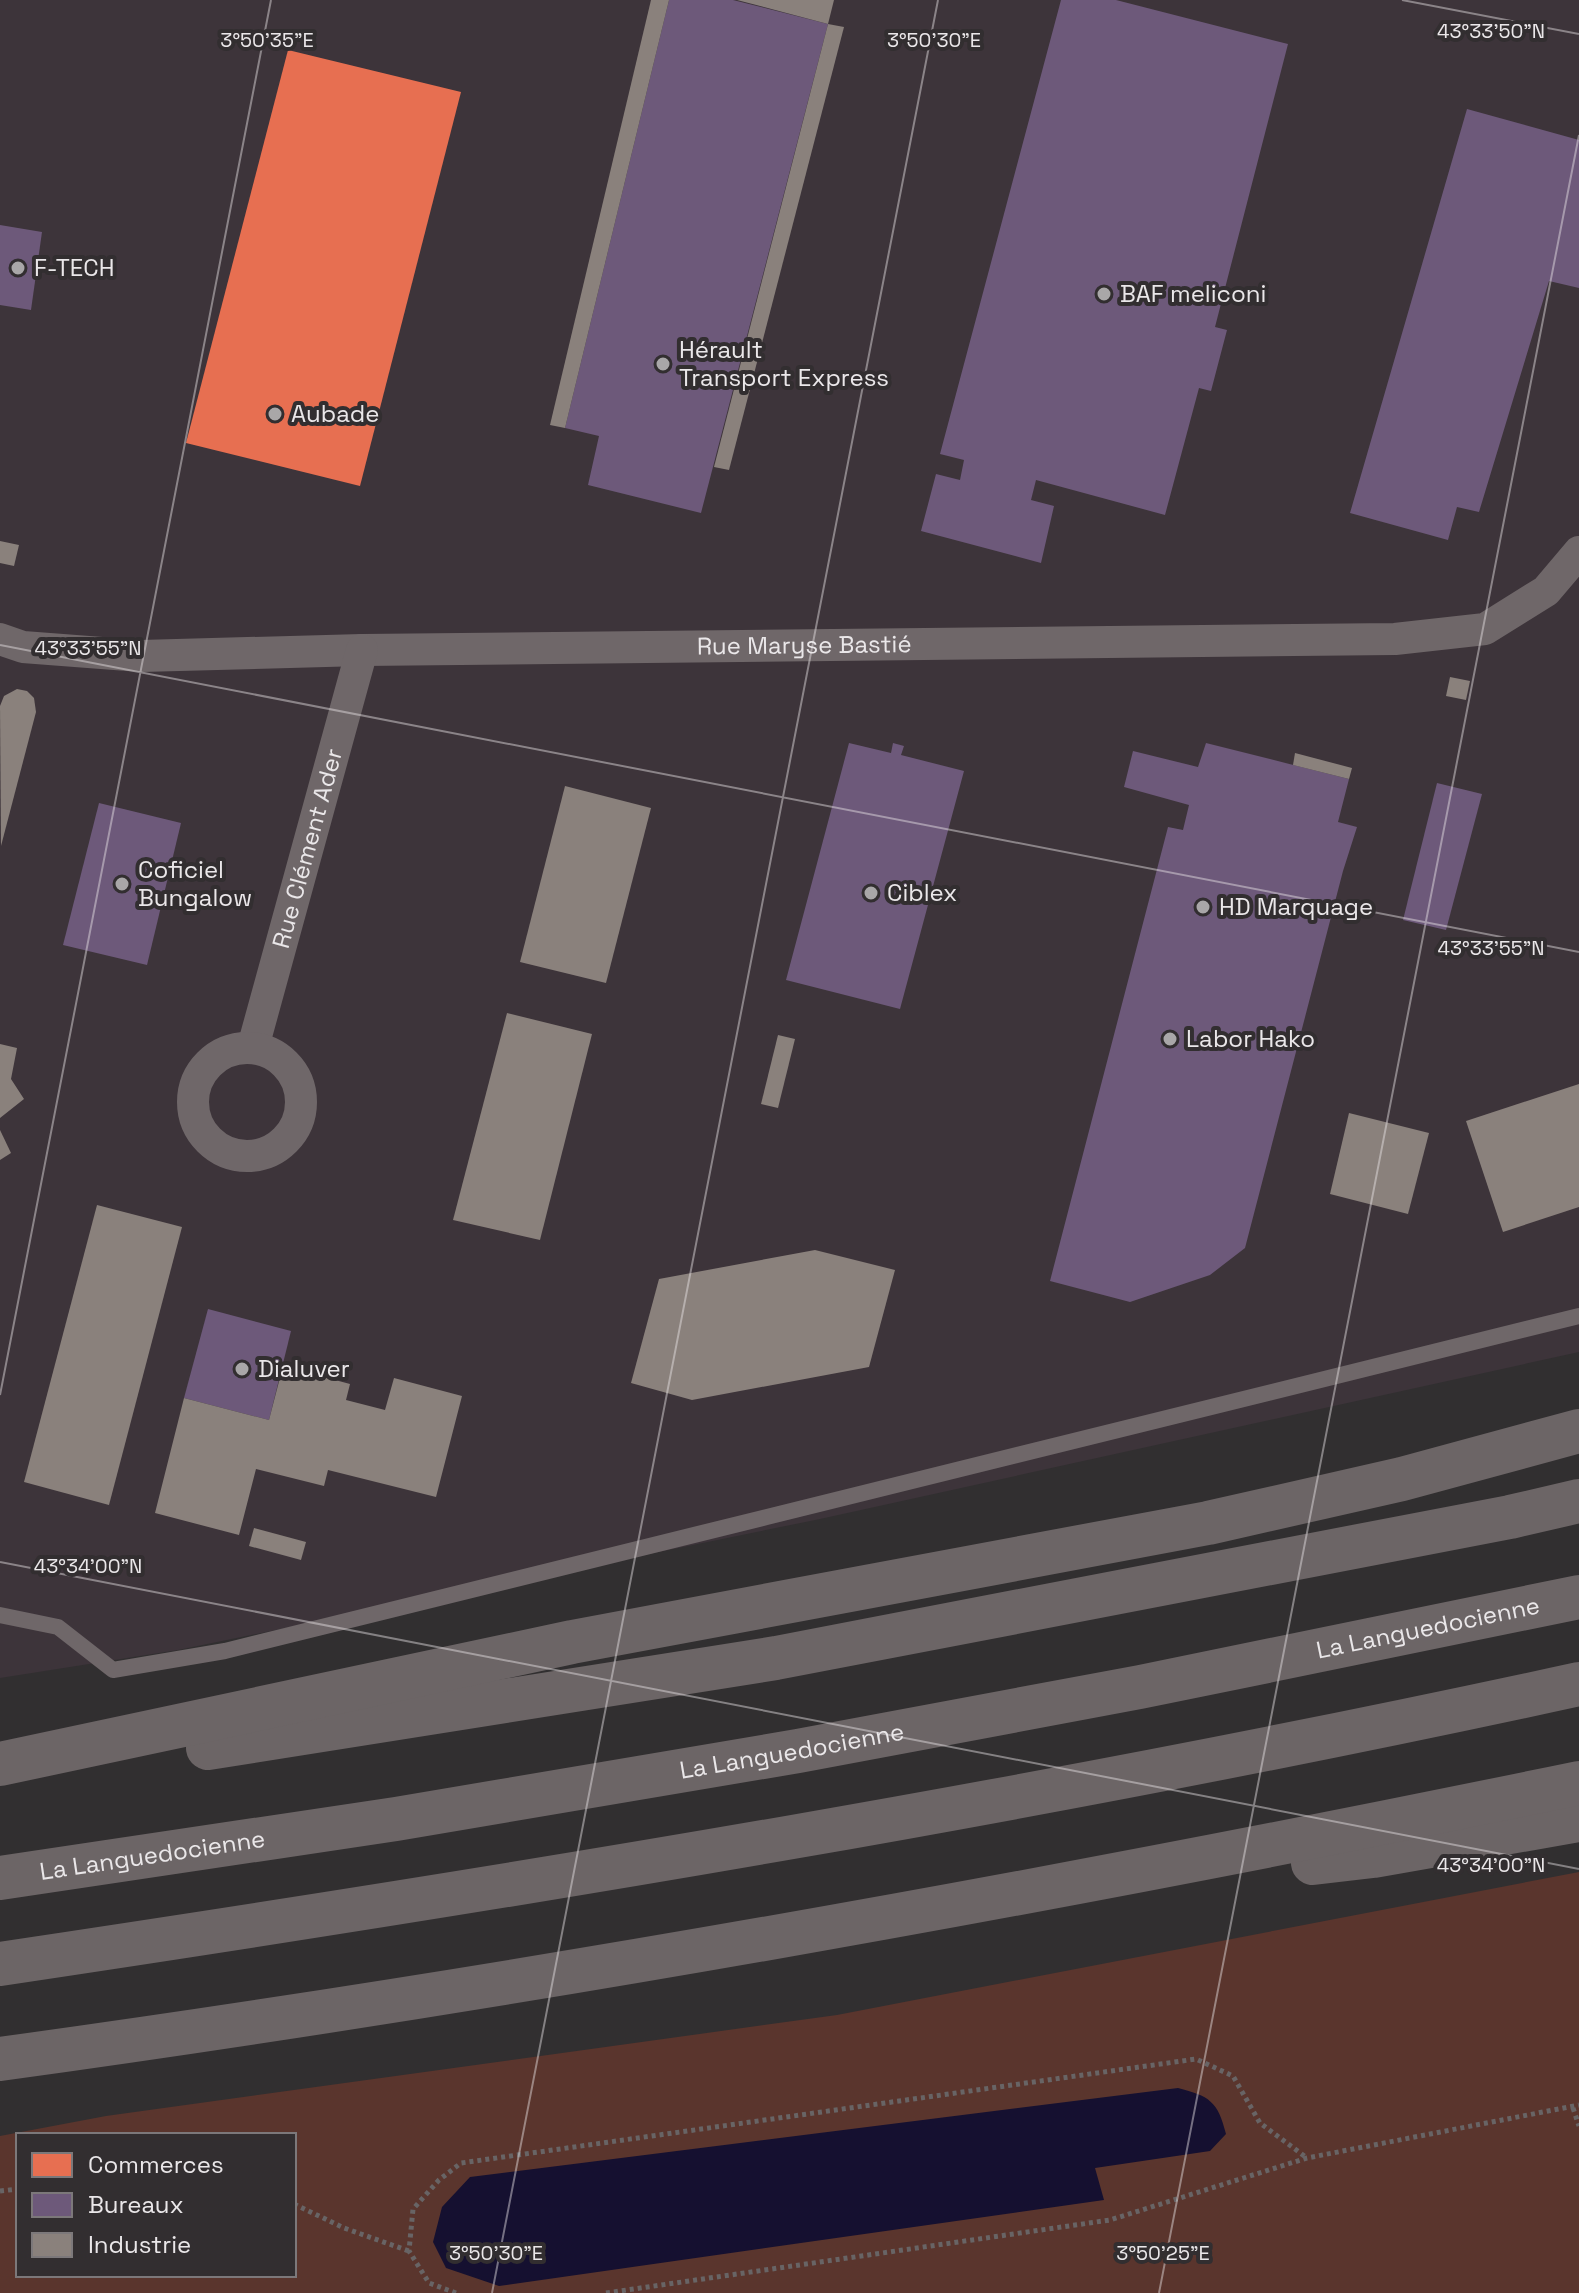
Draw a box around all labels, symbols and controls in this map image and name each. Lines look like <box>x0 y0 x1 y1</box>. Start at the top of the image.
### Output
text: 43°33'50"N <box>1437 18 1545 44</box>
text: 3°50'35"E <box>220 27 314 53</box>
text: 3°50'30"E <box>887 27 981 53</box>
place label: F-TECH <box>34 252 114 283</box>
marker: F-TECH <box>9 259 27 277</box>
place label: BAF meliconi <box>1120 278 1266 309</box>
marker: BAF meliconi <box>1095 285 1113 303</box>
place label: Hérault Transport Express <box>679 334 889 393</box>
marker: Hérault Transport Express <box>654 355 672 373</box>
place label: Aubade <box>291 398 379 429</box>
marker: Aubade <box>266 405 284 423</box>
street label: Rue Maryse Bastié <box>697 628 912 661</box>
text: 43°33'55"N <box>34 635 142 661</box>
street label: Rue Clément Ader <box>265 745 349 952</box>
place label: Coficiel Bungalow <box>138 854 252 913</box>
marker: Coficiel Bungalow <box>113 875 131 893</box>
place label: Ciblex <box>887 877 957 908</box>
marker: Ciblex <box>862 884 880 902</box>
place label: HD Marquage <box>1219 891 1373 922</box>
marker: HD Marquage <box>1194 898 1212 916</box>
text: 43°33'55"N <box>1437 935 1545 961</box>
place label: Labor Hako <box>1186 1023 1315 1054</box>
marker: Labor Hako <box>1161 1030 1179 1048</box>
place label: Dialuver <box>258 1353 350 1384</box>
marker: Dialuver <box>233 1360 251 1378</box>
text: 43°34'00"N <box>34 1553 142 1579</box>
street label: La Languedocienne <box>1313 1589 1542 1665</box>
street label: La Languedocienne <box>677 1715 907 1786</box>
street label: La Languedocienne <box>37 1823 267 1887</box>
text: 43°34'00"N <box>1437 1852 1545 1878</box>
legend <box>16 2133 296 2277</box>
text: Commerces <box>88 2149 224 2180</box>
text: Bureaux <box>88 2189 184 2220</box>
text: Industrie <box>88 2229 191 2260</box>
text: 3°50'30"E <box>449 2240 543 2266</box>
text: 3°50'25"E <box>1116 2240 1210 2266</box>

